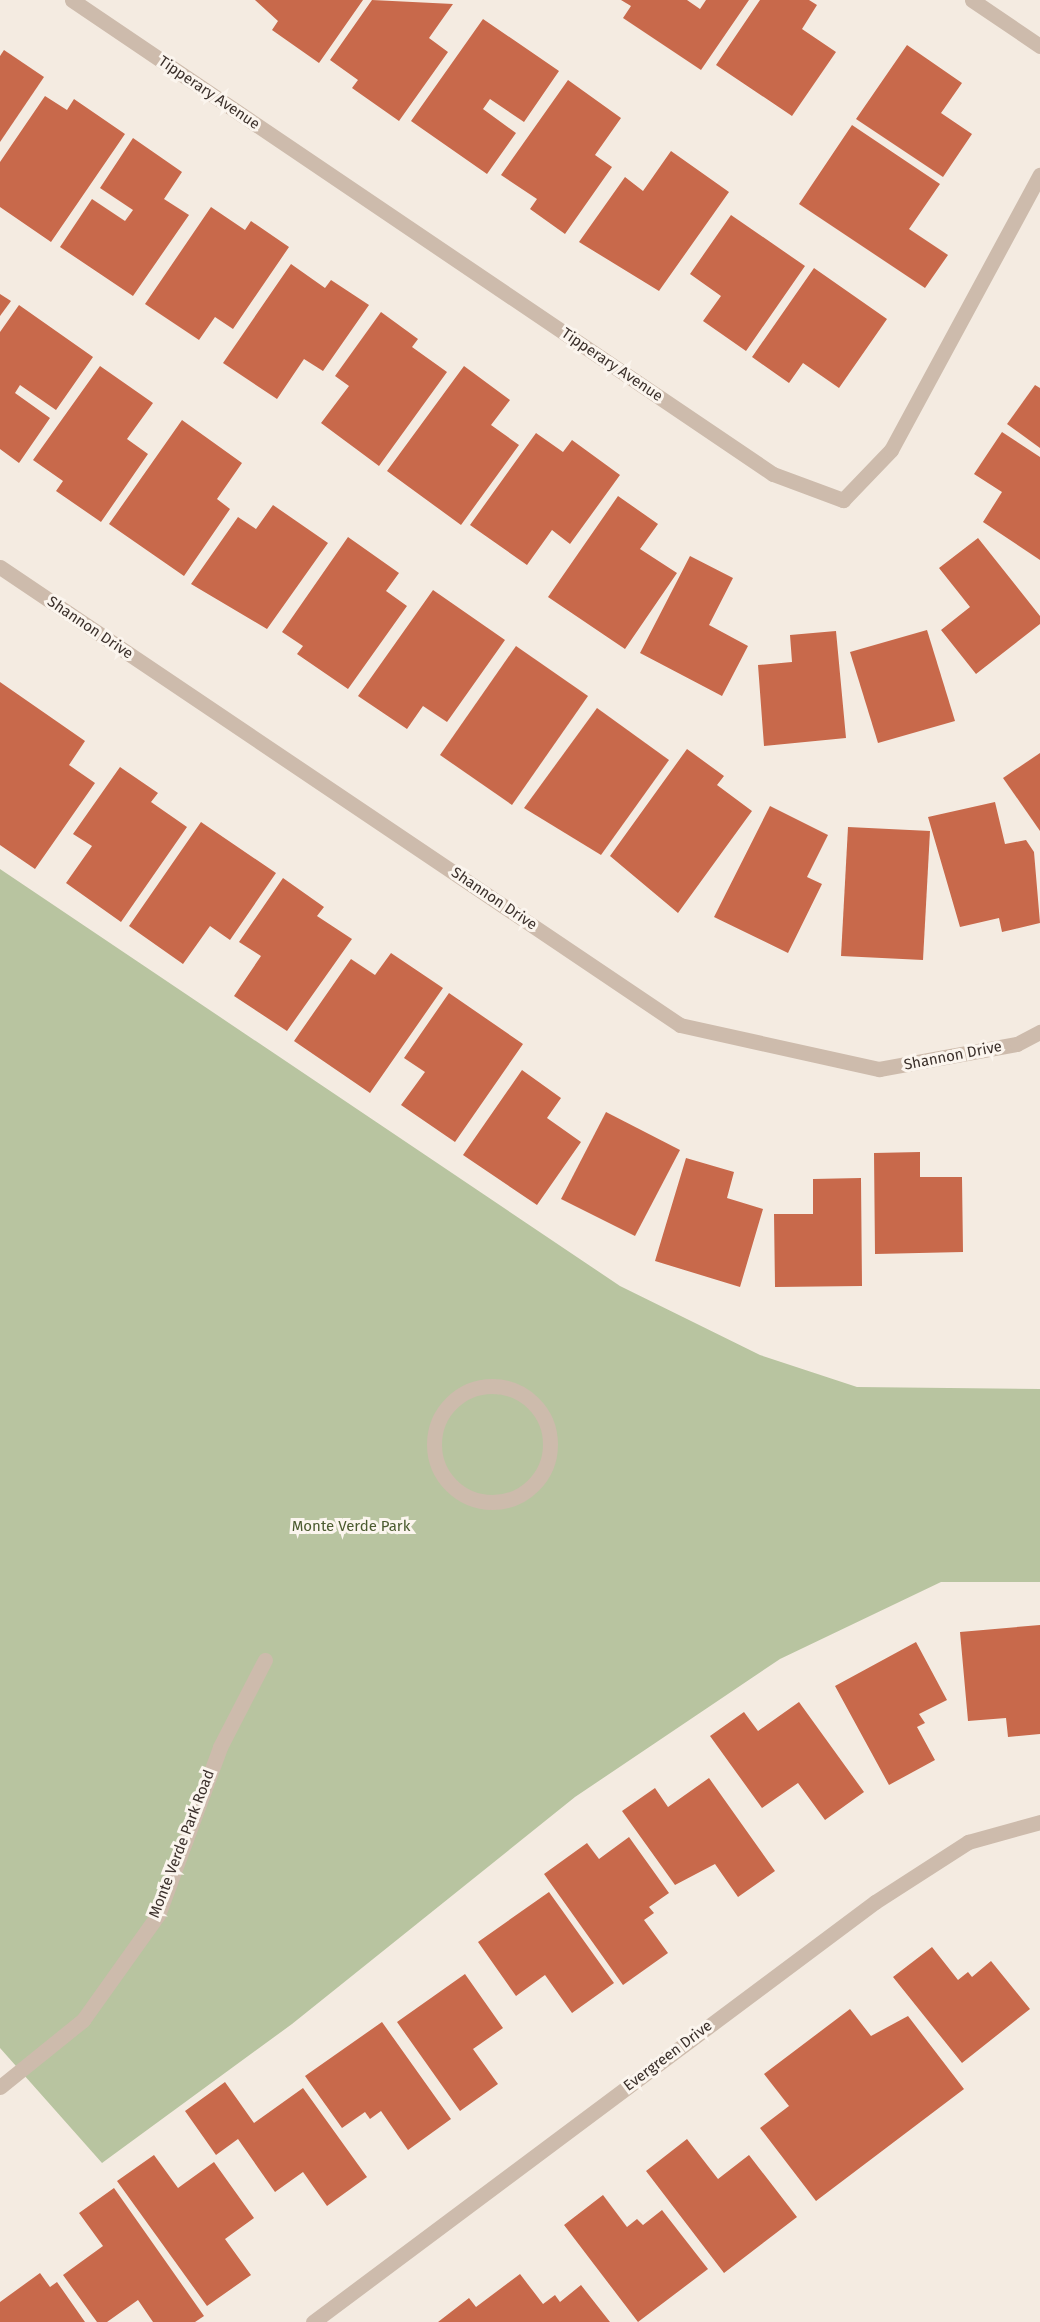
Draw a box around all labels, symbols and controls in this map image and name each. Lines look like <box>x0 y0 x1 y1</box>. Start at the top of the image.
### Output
street label: Tipperary Avenue <box>155 52 263 134</box>
street label: Tipperary Avenue <box>558 324 666 406</box>
street label: Shannon Drive <box>44 593 136 663</box>
street label: Shannon Drive <box>448 864 540 934</box>
street label: Shannon Drive <box>902 1038 1004 1074</box>
park label: Monte Verde Park <box>292 1518 410 1536</box>
street label: Monte Verde Park Road <box>145 1767 219 1921</box>
street label: Evergreen Drive <box>620 2017 716 2095</box>

